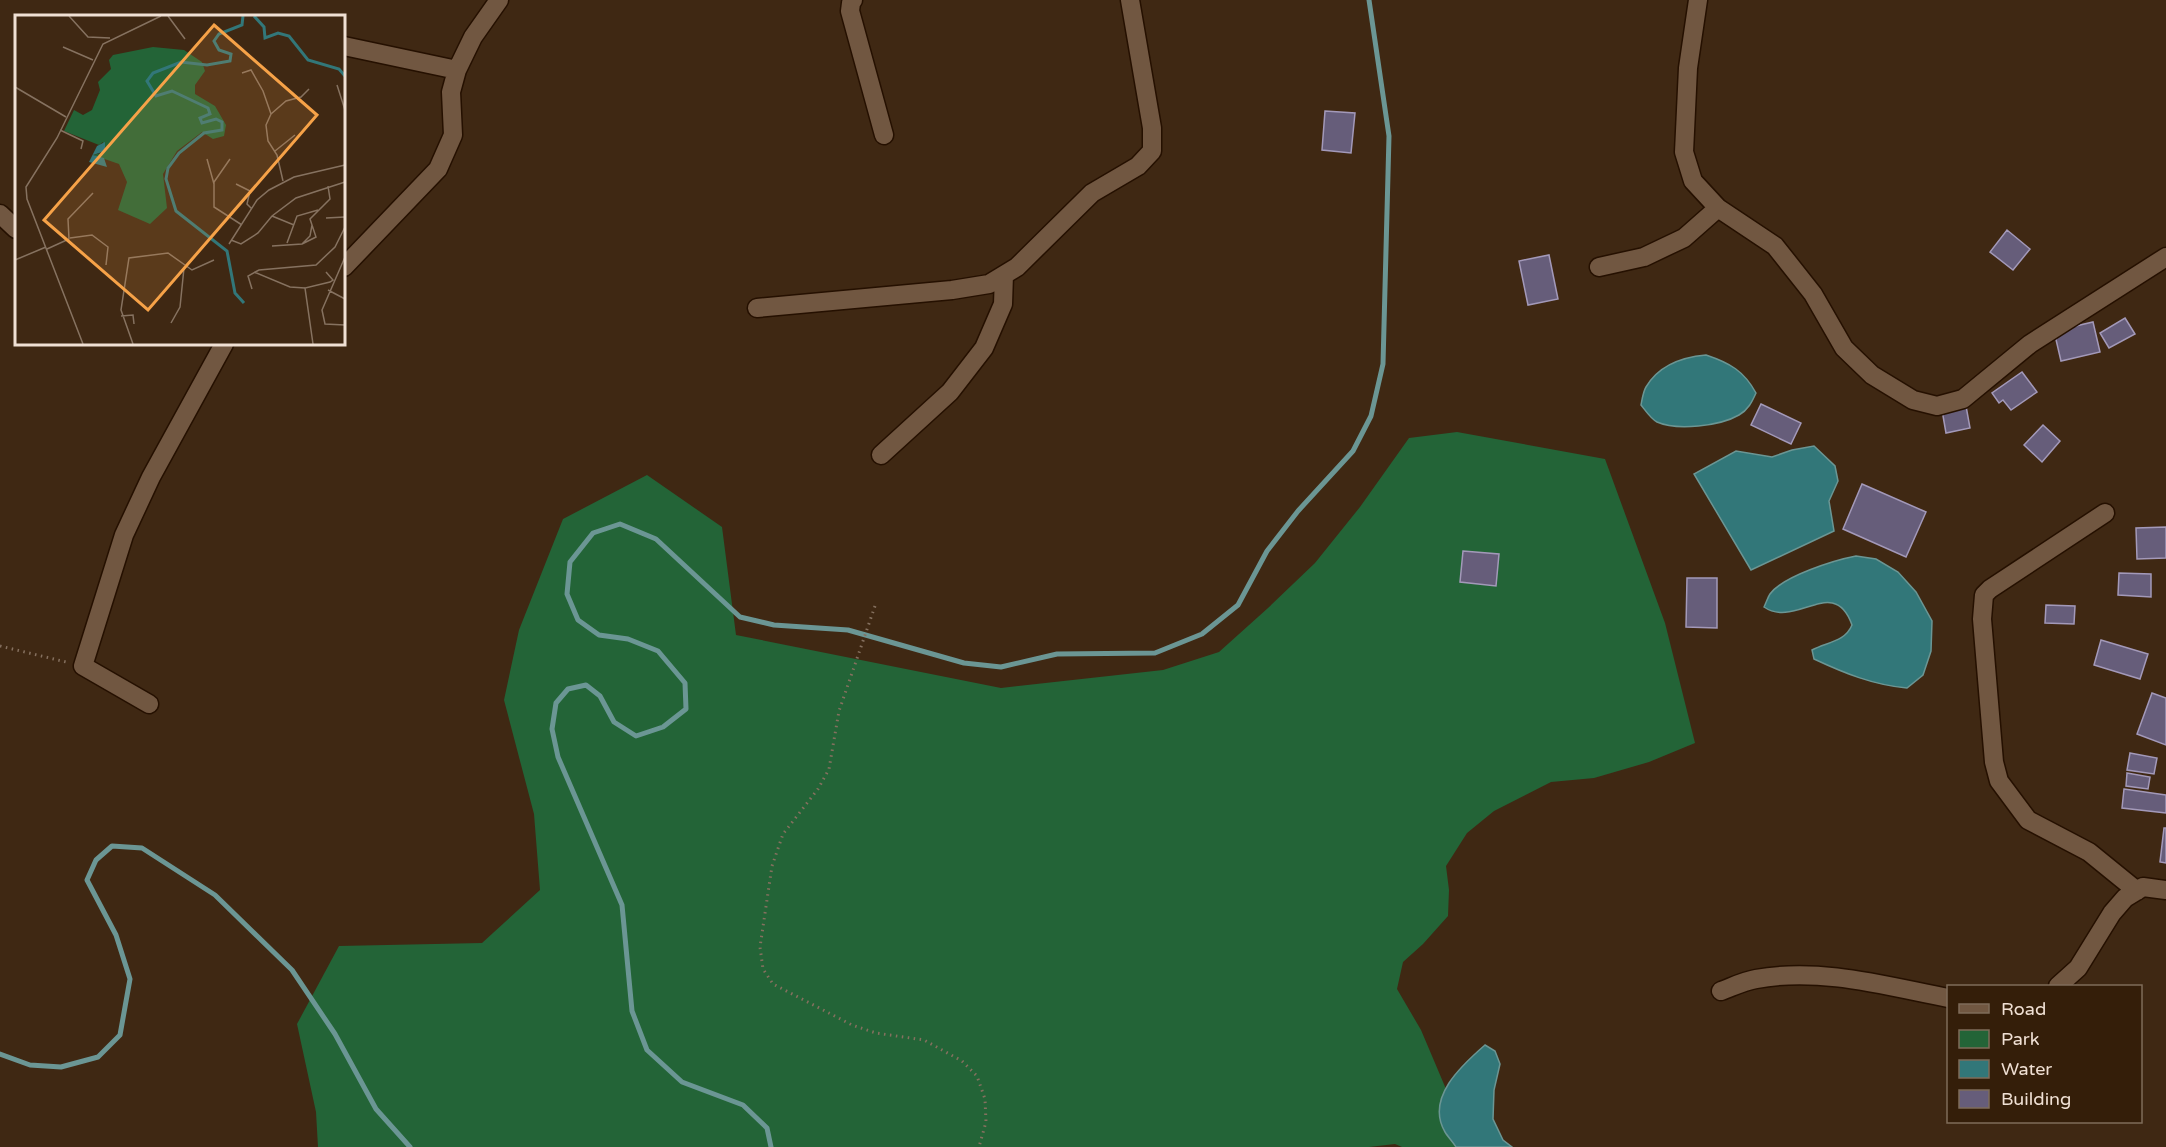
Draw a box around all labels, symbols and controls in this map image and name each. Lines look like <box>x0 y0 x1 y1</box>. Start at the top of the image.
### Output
inset map <box>15 15 345 345</box>
legend <box>1947 985 2142 1123</box>
text: Road <box>2001 998 2046 1020</box>
text: Park <box>2001 1028 2040 1050</box>
text: Water <box>2001 1058 2052 1080</box>
text: Building <box>2001 1088 2071 1110</box>

